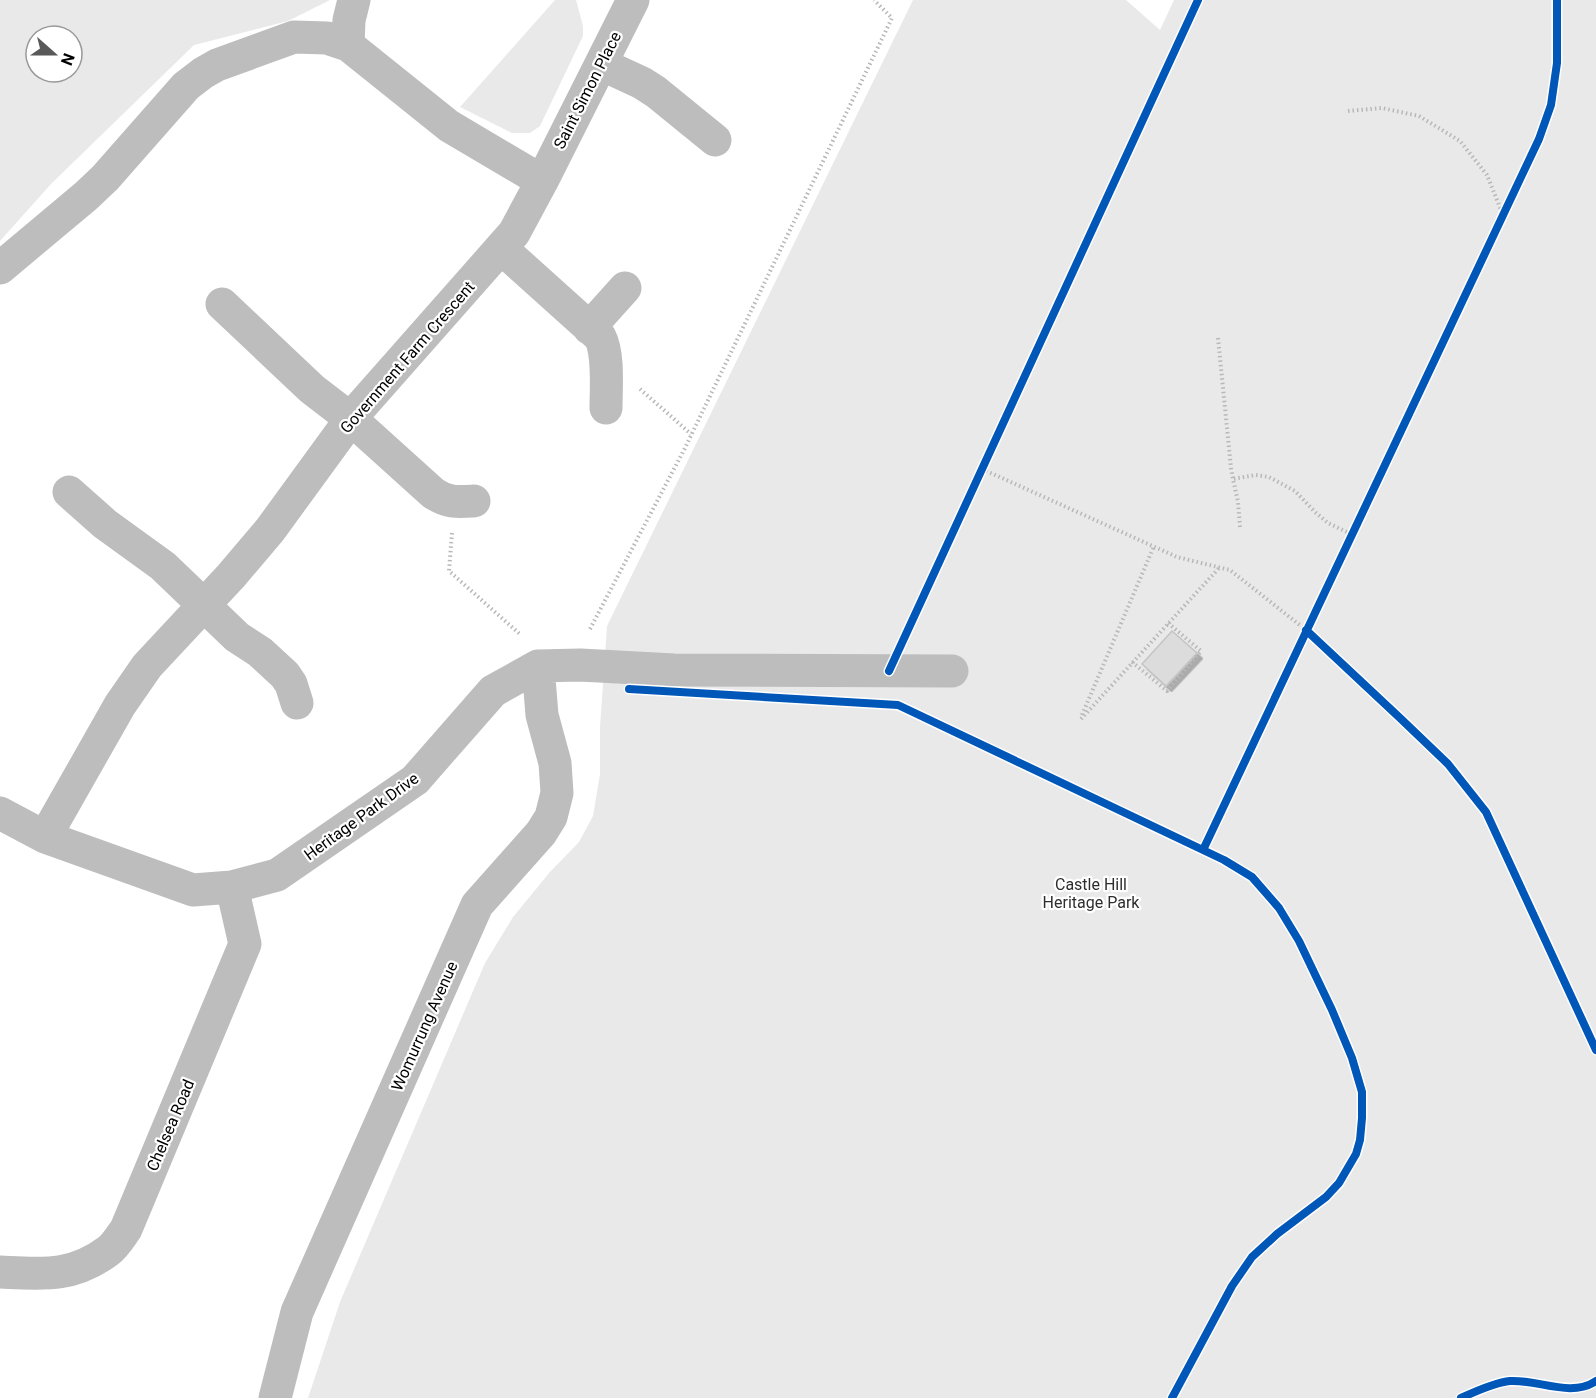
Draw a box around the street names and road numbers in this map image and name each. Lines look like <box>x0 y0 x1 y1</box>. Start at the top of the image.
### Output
street label: Saint Simon Place <box>550 28 625 152</box>
street label: Government Farm Crescent <box>336 278 478 437</box>
street label: Heritage Park Drive <box>300 769 422 864</box>
street label: Womurrung Avenue <box>387 959 462 1094</box>
street label: Chelsea Road <box>143 1077 198 1174</box>

